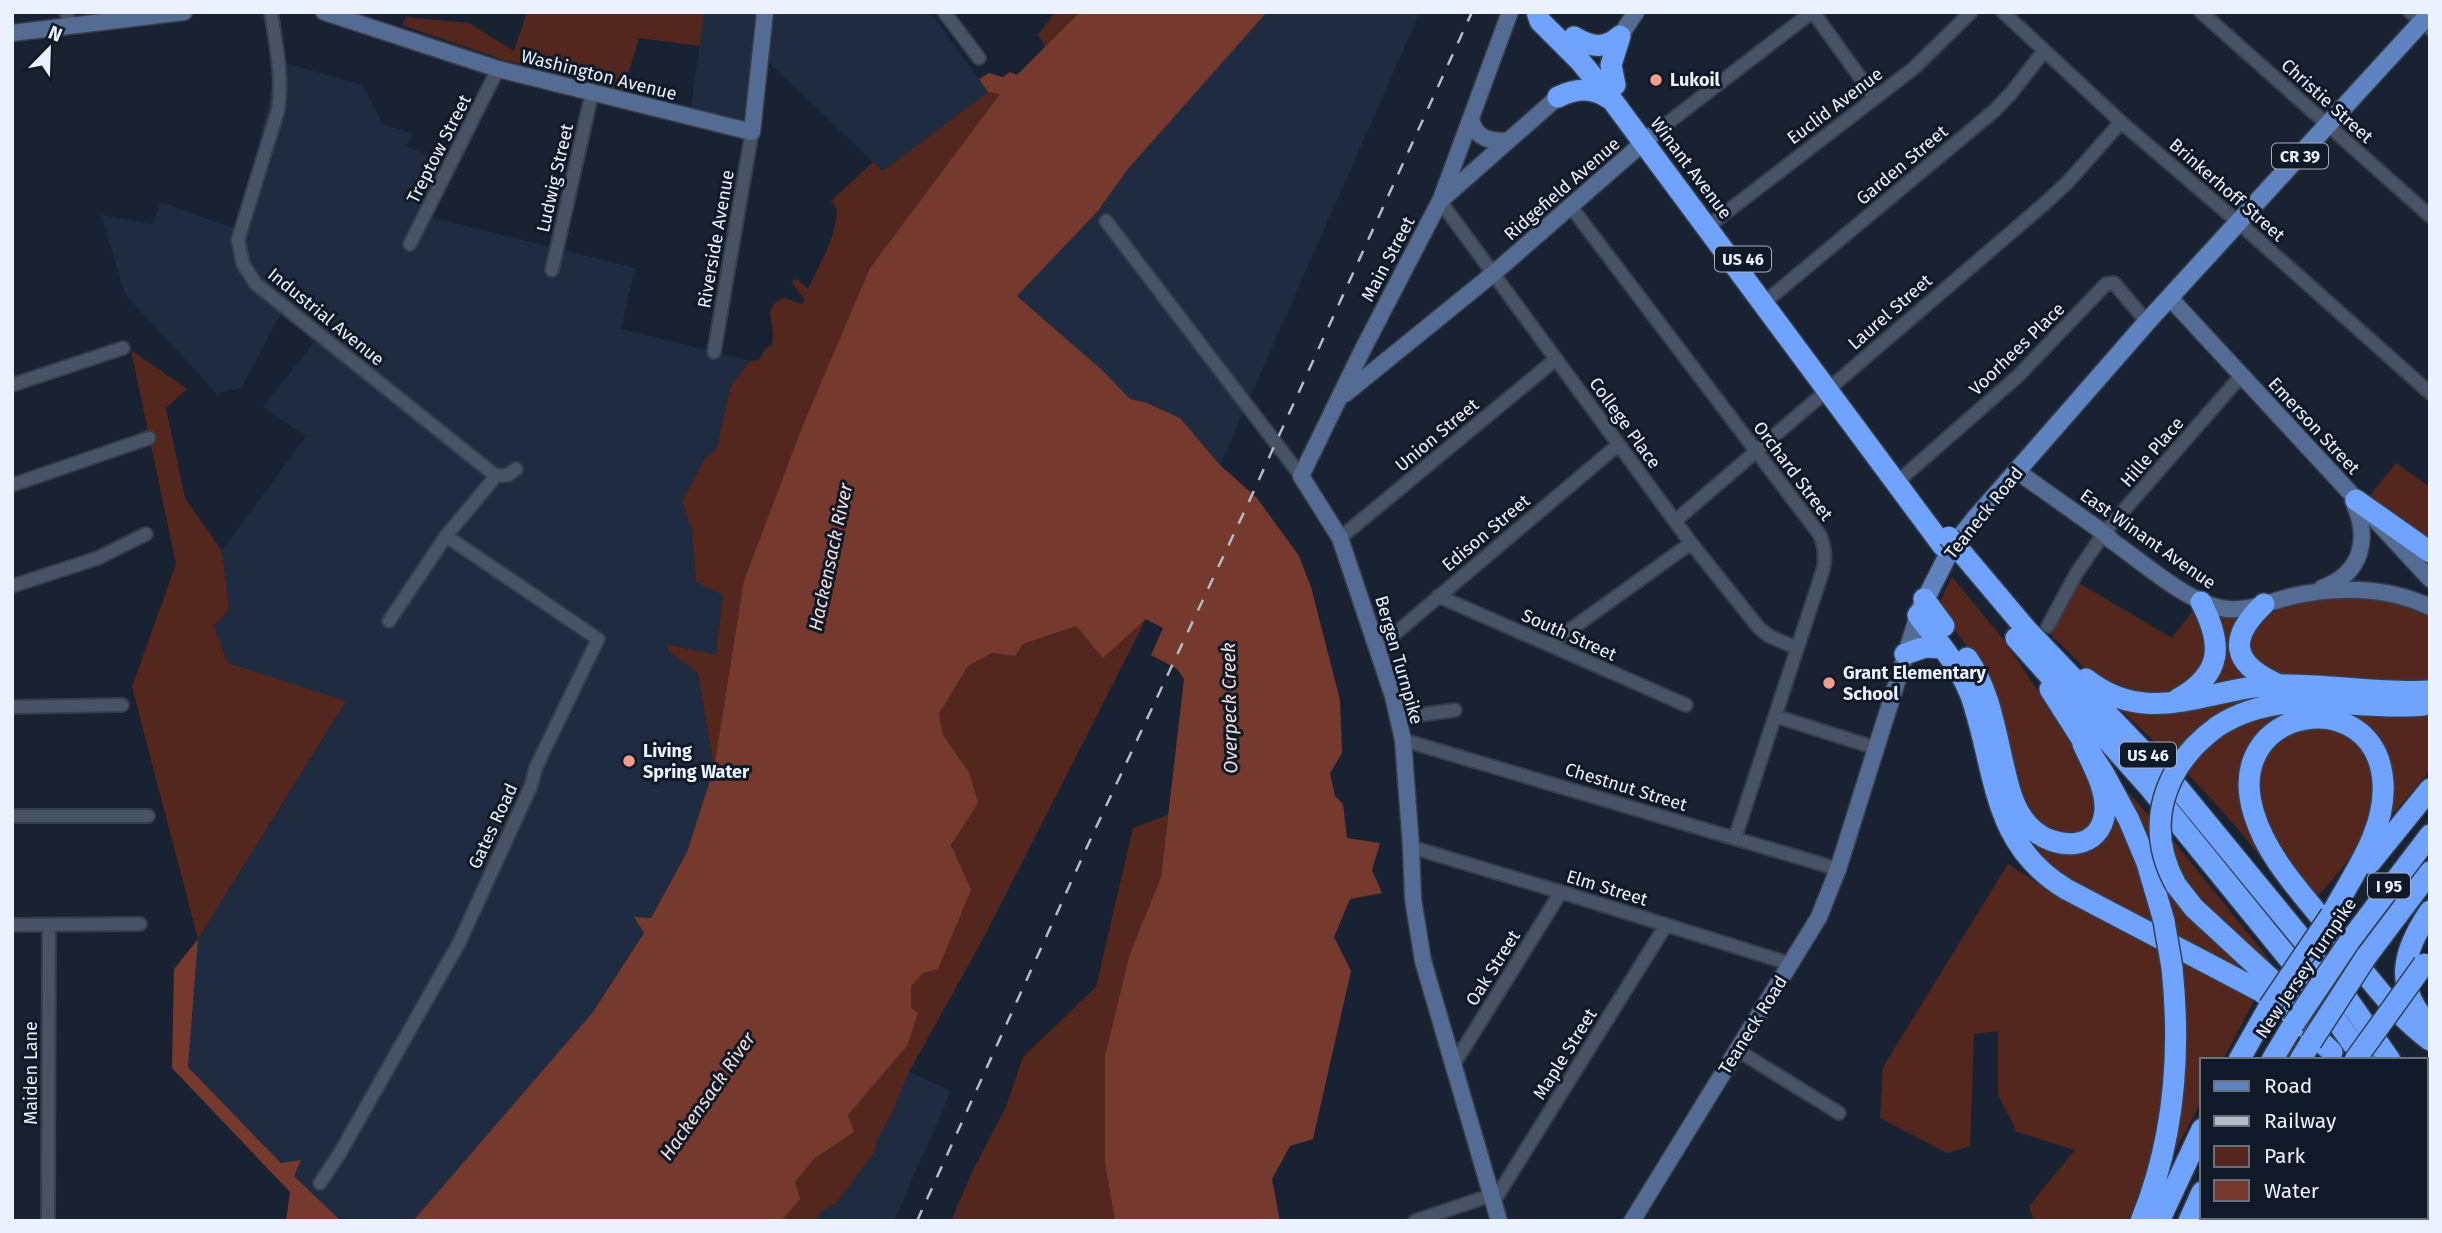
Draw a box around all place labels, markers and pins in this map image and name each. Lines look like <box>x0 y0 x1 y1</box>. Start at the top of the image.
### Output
place label: Lukoil <box>1670 69 1721 91</box>
marker: Lukoil <box>1648 72 1664 88</box>
place label: Grant Elementary School <box>1843 662 1987 705</box>
marker: Grant Elementary School <box>1821 675 1837 691</box>
place label: Living Spring Water <box>643 740 750 783</box>
marker: Living Spring Water <box>621 753 637 769</box>

